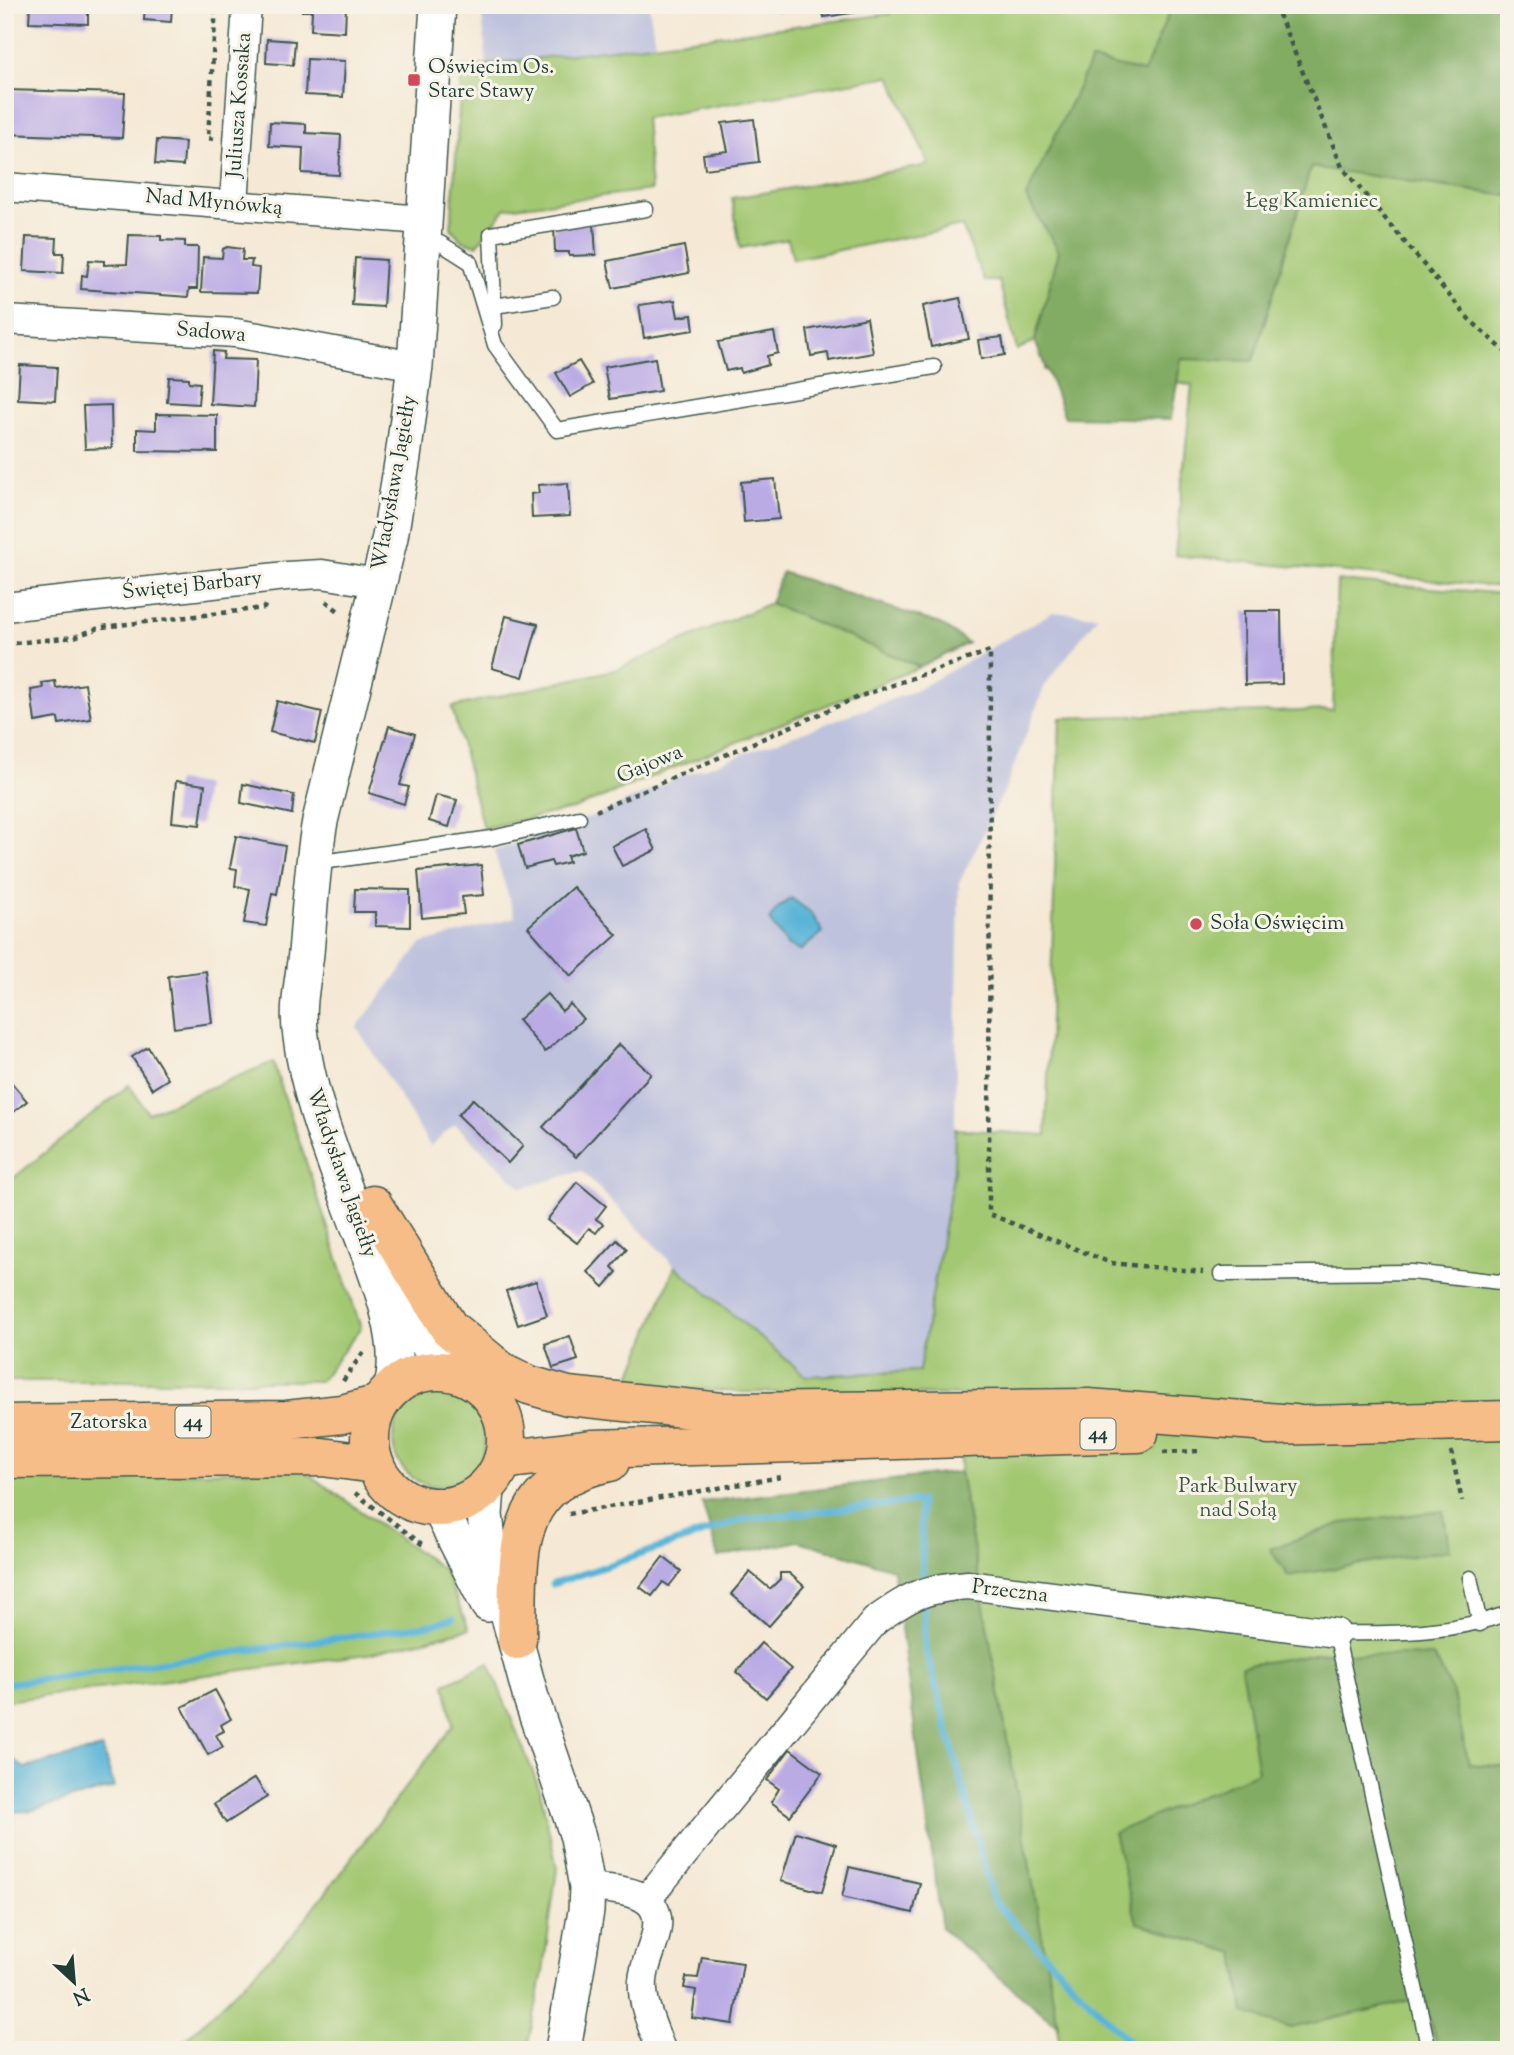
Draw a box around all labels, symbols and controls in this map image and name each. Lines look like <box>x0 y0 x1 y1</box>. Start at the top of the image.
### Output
street label: Juliusza Kossaka <box>220 31 260 180</box>
place label: Oświęcim Os. Stare Stawy <box>428 53 554 107</box>
marker: Oświęcim Os. Stare Stawy <box>406 72 422 88</box>
street label: Nad Młynówką <box>144 182 284 224</box>
park label: Łęg Kamieniec <box>1246 187 1378 217</box>
street label: Sadowa <box>175 315 247 351</box>
street label: Władysława Jagiełły <box>365 392 425 573</box>
street label: Świętej Barbary <box>121 564 264 608</box>
street label: Gajowa <box>613 738 688 792</box>
place label: Soła Oświęcim <box>1210 909 1344 939</box>
marker: Soła Oświęcim <box>1188 916 1204 932</box>
street label: Władysława Jagiełły <box>298 1084 384 1262</box>
road number: 44 <box>176 1406 210 1438</box>
street label: Zatorska <box>70 1408 148 1438</box>
road number: 44 <box>1080 1418 1116 1450</box>
park label: Park Bulwary nad Sołą <box>1178 1472 1298 1526</box>
street label: Przeczna <box>970 1572 1050 1612</box>
north arrow <box>38 1946 108 2016</box>
text: N <box>68 1980 93 2010</box>

